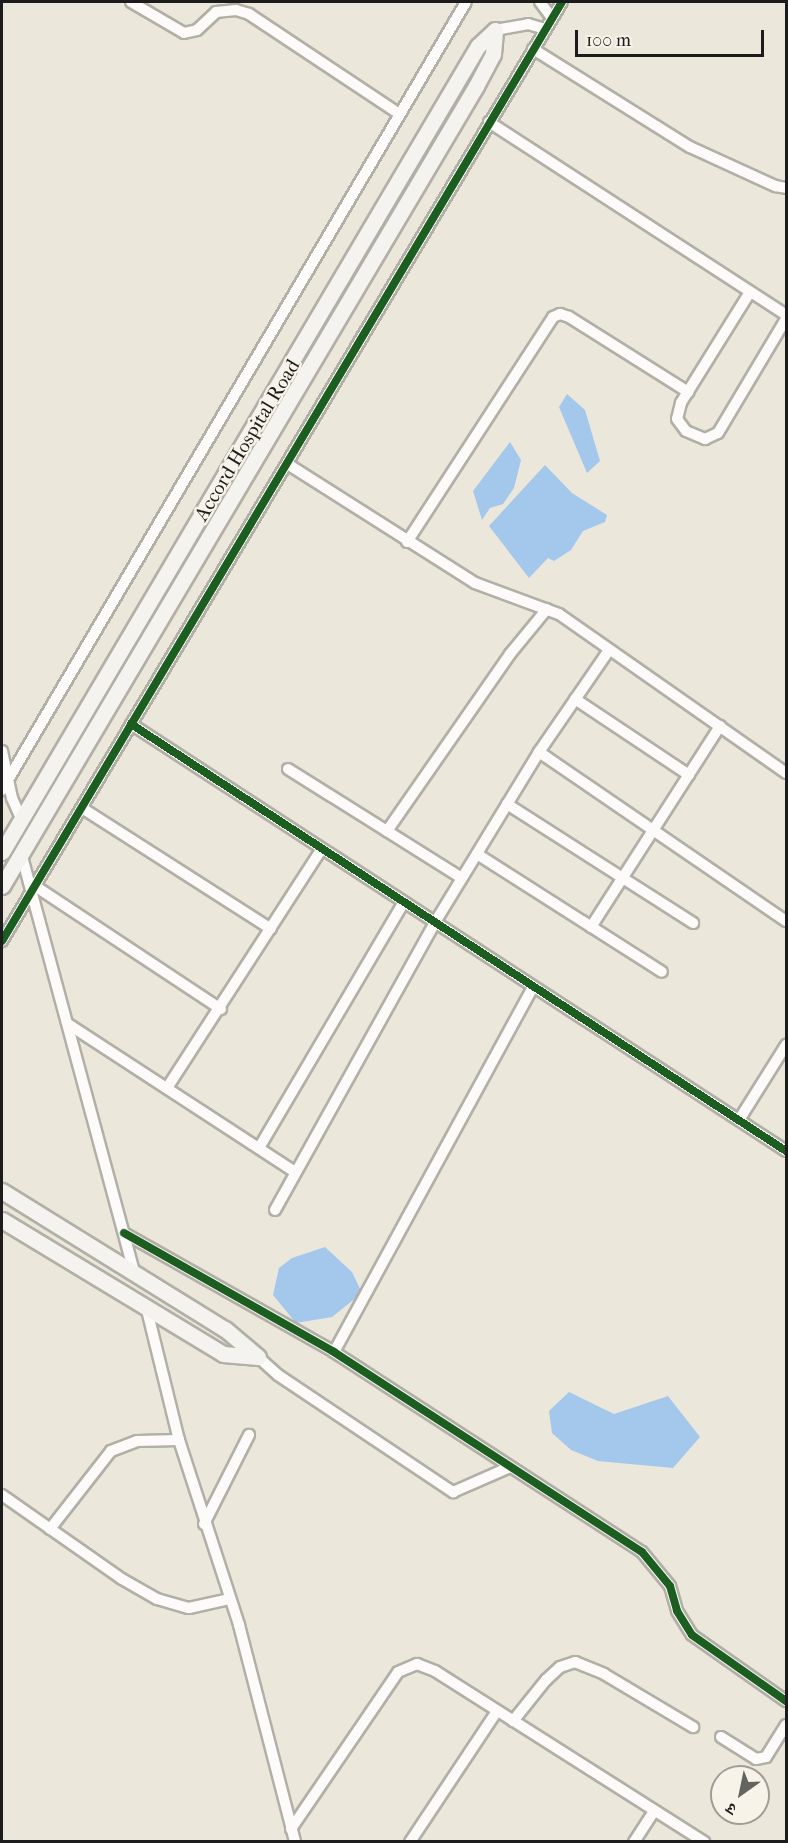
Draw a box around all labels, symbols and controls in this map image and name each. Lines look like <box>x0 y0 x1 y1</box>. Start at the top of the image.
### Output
scale bar <box>578 18 767 56</box>
text: 100 m <box>586 30 631 51</box>
street label: Accord Hospital Road <box>189 355 305 525</box>
north arrow <box>710 1765 770 1825</box>
text: उ <box>722 1799 740 1819</box>

